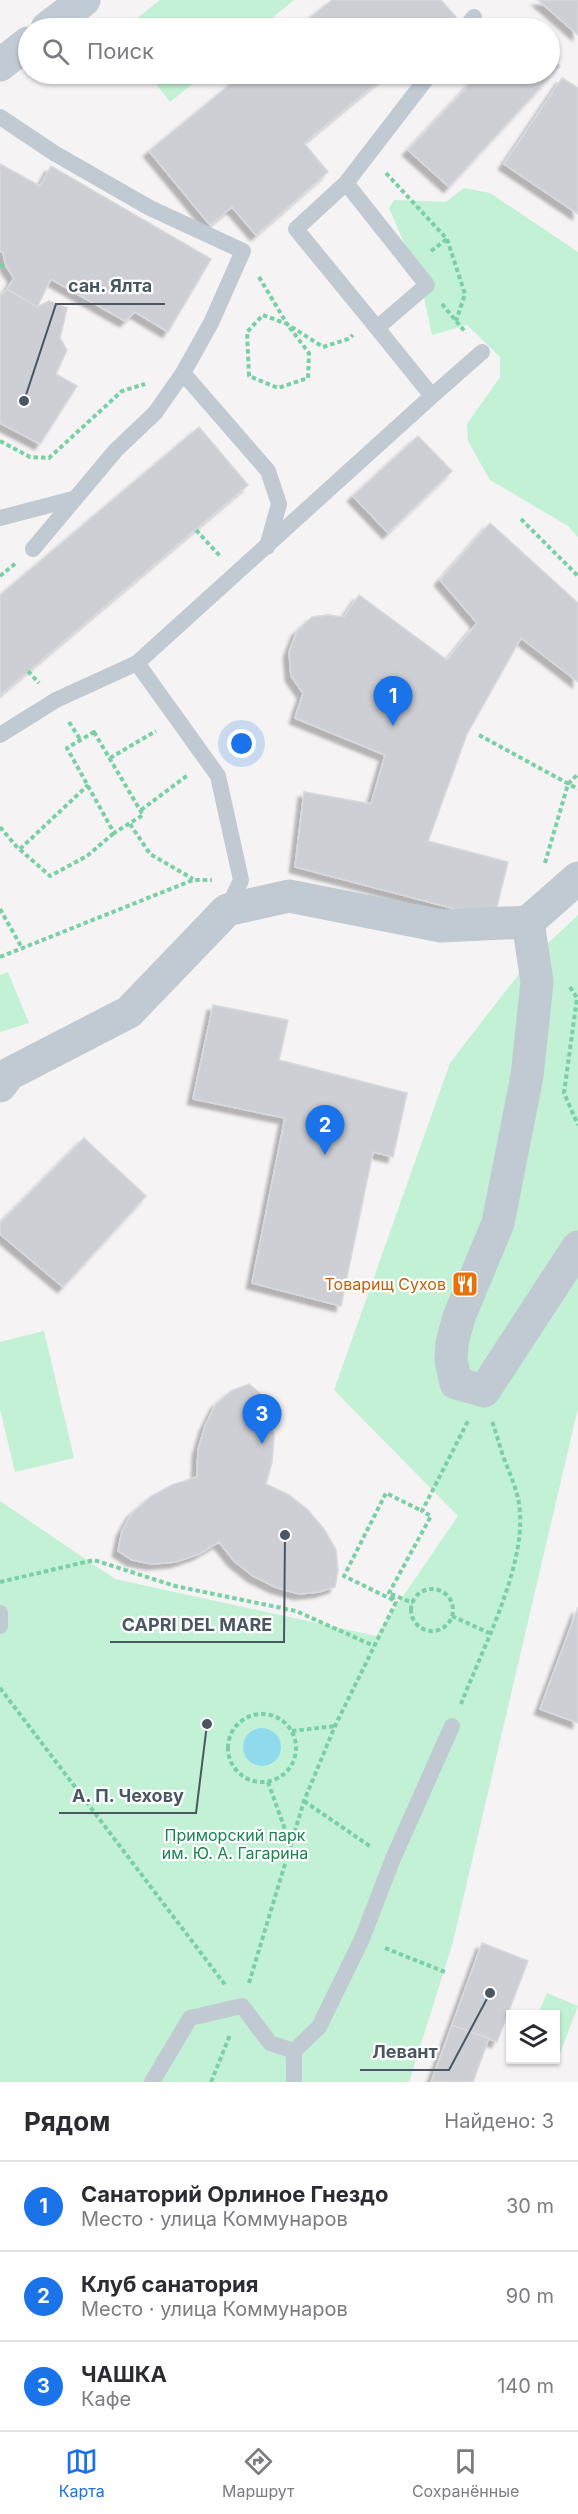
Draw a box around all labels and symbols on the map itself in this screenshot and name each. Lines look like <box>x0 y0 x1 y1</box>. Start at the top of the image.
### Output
callout: сан. Ялта <box>56 268 165 304</box>
text: сан. Ялта <box>68 275 152 296</box>
pin: 1 <box>374 676 412 726</box>
your location <box>227 729 256 758</box>
pin: 2 <box>306 1106 344 1155</box>
restaurant icon: Товарищ Сухов <box>450 1269 480 1299</box>
place label: Товарищ Сухов <box>324 1274 446 1294</box>
pin: 3 <box>242 1394 282 1444</box>
callout: CAPRI DEL MARE <box>110 1606 284 1642</box>
text: CAPRI DEL MARE <box>122 1614 272 1635</box>
callout: А. П. Чехову <box>59 1777 196 1813</box>
text: А. П. Чехову <box>72 1785 184 1806</box>
park label: Приморский парк им. Ю. А. Гагарина <box>162 1825 308 1863</box>
callout: Левант <box>360 2034 449 2070</box>
text: Левант <box>372 2041 438 2062</box>

